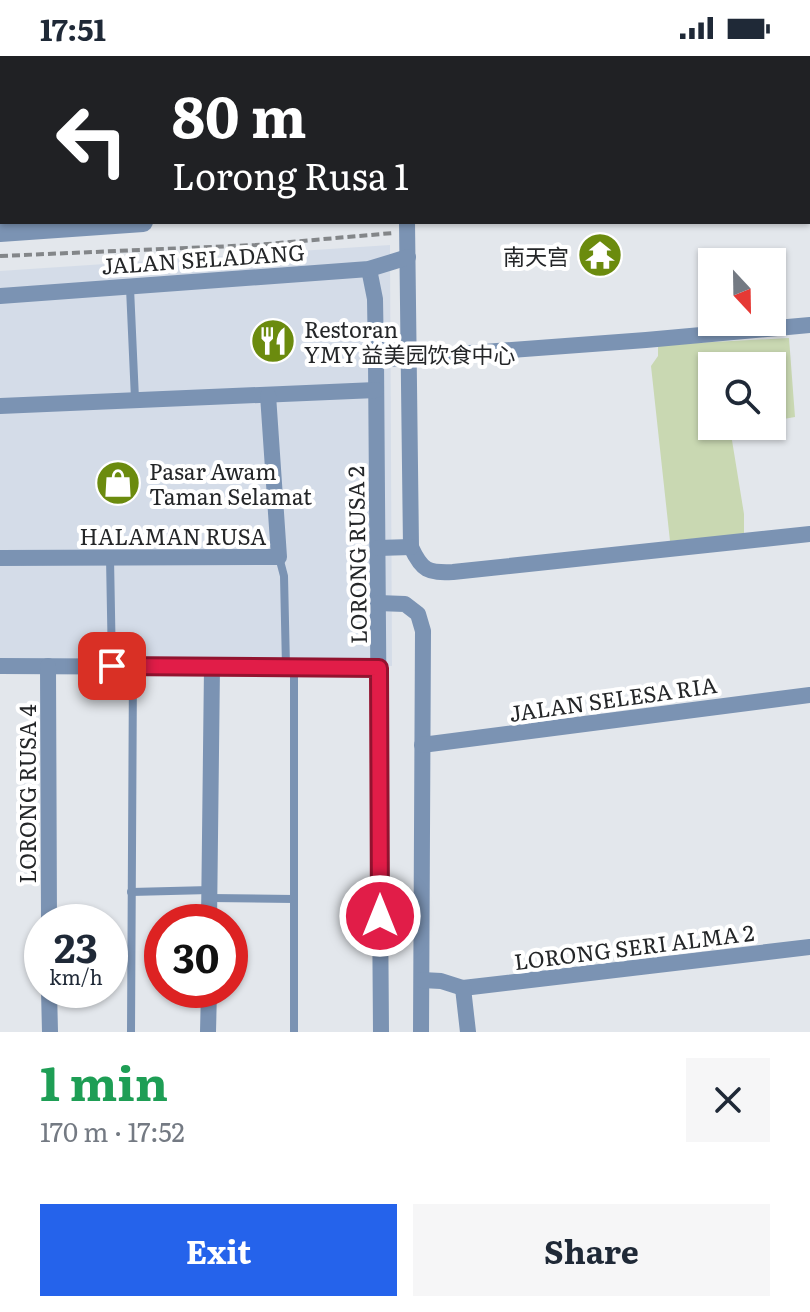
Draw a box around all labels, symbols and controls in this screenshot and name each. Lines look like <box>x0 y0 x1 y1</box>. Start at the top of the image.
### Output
text: 17:51 <box>40 6 106 50</box>
text: 80 m <box>172 72 307 155</box>
icon: left <box>40 88 144 192</box>
text: Lorong Rusa 1 <box>172 148 409 201</box>
temple icon: 南天宫 <box>576 231 624 279</box>
street label: JALAN SELADANG <box>100 234 306 282</box>
place label: 南天宫 <box>503 239 569 272</box>
north arrow <box>698 248 786 336</box>
map controls <box>698 248 786 440</box>
place label: Restoran YMY 益美园饮食中心 <box>304 312 516 370</box>
restaurant icon: Restoran YMY 益美园饮食中心 <box>249 317 297 365</box>
button: search <box>698 352 786 440</box>
place label: Pasar Awam Taman Selamat <box>149 454 312 512</box>
shop icon: Pasar Awam Taman Selamat <box>94 459 142 507</box>
street label: LORONG RUSA 2 <box>338 466 374 644</box>
street label: HALAMAN RUSA <box>80 519 266 552</box>
pin <box>78 632 146 700</box>
icon: arrive <box>90 644 134 688</box>
street label: JALAN SELESA RIA <box>507 667 719 729</box>
street label: LORONG RUSA 4 <box>10 704 43 884</box>
position arrow <box>338 874 422 958</box>
speed limit sign: 30 <box>144 904 248 1008</box>
street label: LORONG SERI ALMA 2 <box>512 915 756 977</box>
text: 23 <box>54 916 98 975</box>
text: km/h <box>49 961 103 991</box>
text: 1 min <box>40 1045 168 1116</box>
button: close <box>686 1058 770 1142</box>
text: 170 m · 17:52 <box>40 1111 185 1150</box>
button: Exit <box>40 1204 397 1296</box>
button: Share <box>413 1204 770 1296</box>

